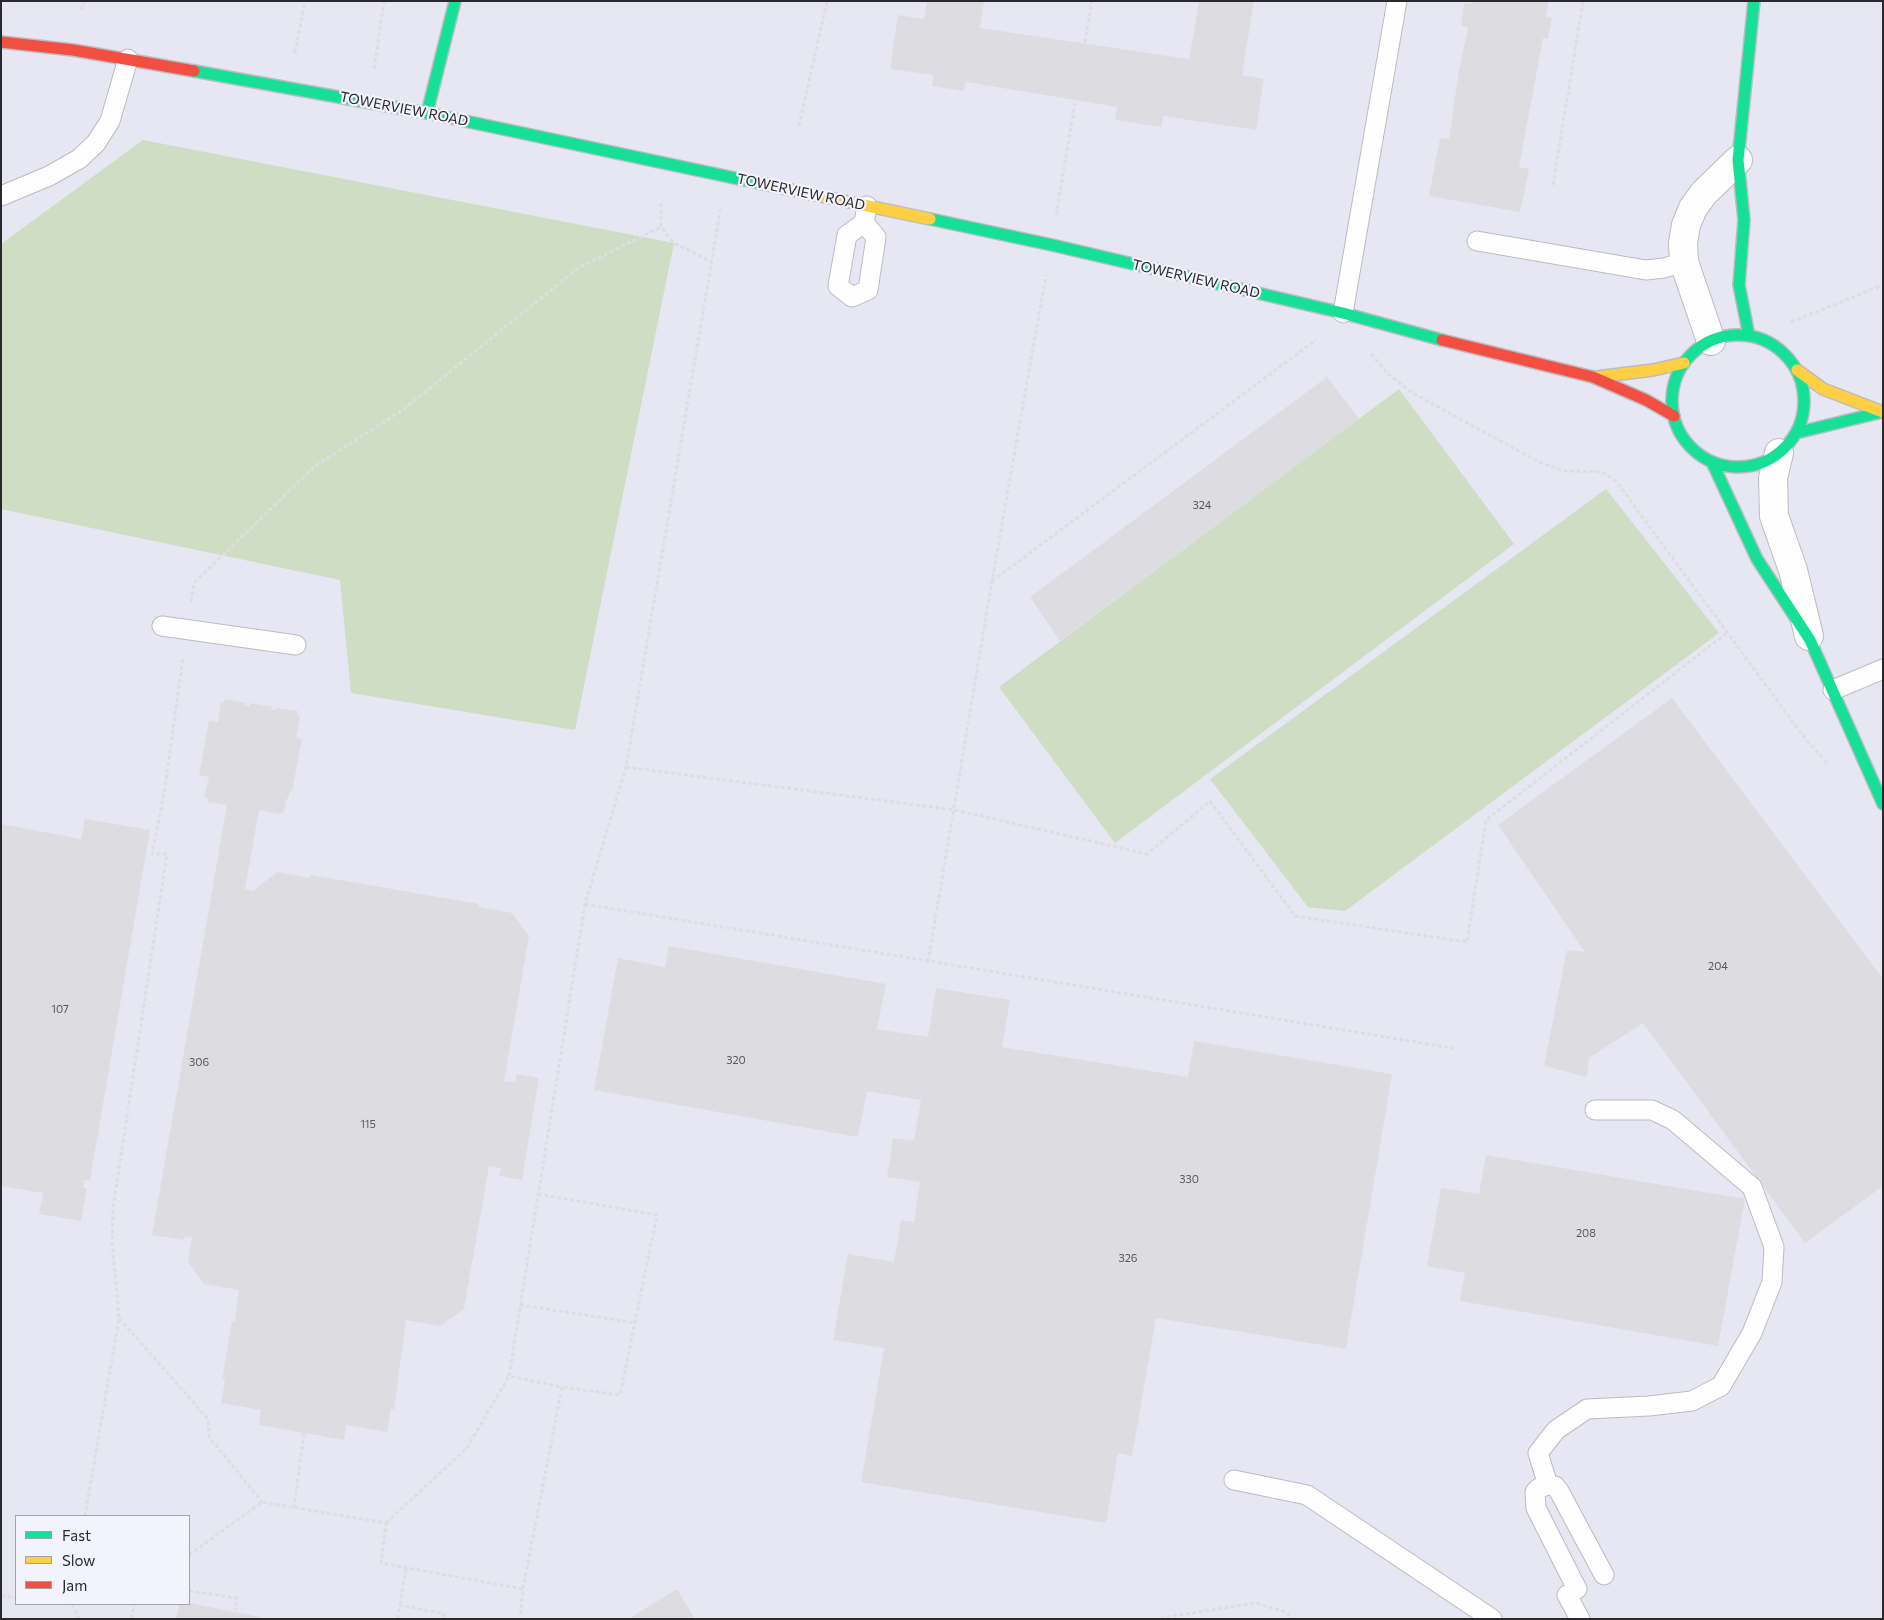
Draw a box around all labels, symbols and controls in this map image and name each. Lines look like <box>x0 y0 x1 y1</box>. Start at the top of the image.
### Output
street label: TOWERVIEW ROAD <box>338 88 470 130</box>
street label: TOWERVIEW ROAD <box>736 170 866 214</box>
street label: TOWERVIEW ROAD <box>1131 256 1261 302</box>
house number: 324 <box>1193 498 1211 512</box>
house number: 204 <box>1708 959 1728 973</box>
house number: 107 <box>51 1002 69 1016</box>
house number: 320 <box>726 1053 746 1067</box>
house number: 306 <box>189 1055 209 1069</box>
house number: 115 <box>360 1117 376 1131</box>
house number: 330 <box>1179 1172 1199 1186</box>
house number: 208 <box>1576 1226 1596 1240</box>
house number: 326 <box>1119 1251 1137 1265</box>
legend <box>15 1515 190 1605</box>
text: Fast <box>62 1526 91 1544</box>
text: Slow <box>62 1551 95 1569</box>
text: Jam <box>62 1576 87 1594</box>

